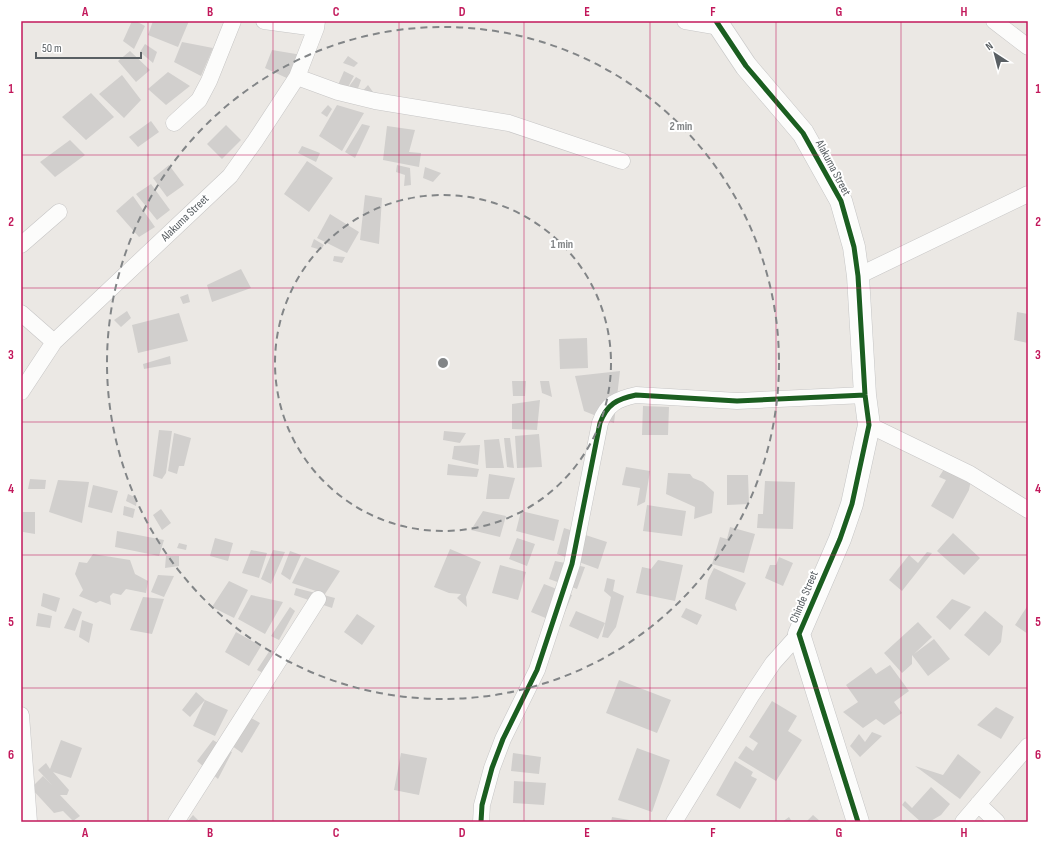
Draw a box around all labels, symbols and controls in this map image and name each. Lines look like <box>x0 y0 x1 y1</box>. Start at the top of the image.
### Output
text: A <box>81 4 89 20</box>
text: B <box>207 4 213 20</box>
text: C <box>333 4 340 20</box>
text: D <box>459 4 466 20</box>
text: E <box>584 4 590 20</box>
text: F <box>710 4 716 20</box>
text: G <box>836 4 843 20</box>
text: H <box>961 4 968 20</box>
scale bar <box>36 34 141 60</box>
north arrow <box>975 34 1015 74</box>
text: N <box>983 39 996 53</box>
text: 50 m <box>42 41 62 56</box>
text: 1 <box>8 81 14 97</box>
text: 1 <box>1035 81 1041 97</box>
text: 2 min <box>670 119 692 134</box>
street label: Alakuma Street <box>812 137 854 199</box>
street label: Alakuma Street <box>157 191 213 245</box>
text: 2 <box>8 214 14 230</box>
text: 2 <box>1035 214 1041 230</box>
text: 1 min <box>551 237 573 252</box>
text: 3 <box>8 347 14 363</box>
text: 3 <box>1035 347 1041 363</box>
centre of rings <box>436 356 450 370</box>
text: 4 <box>8 481 14 497</box>
text: 4 <box>1035 481 1041 497</box>
street label: Chinde Street <box>786 568 822 625</box>
text: 5 <box>8 614 14 630</box>
text: 5 <box>1035 614 1041 630</box>
text: 6 <box>8 747 14 763</box>
text: 6 <box>1035 747 1041 763</box>
text: A <box>81 825 89 841</box>
text: B <box>207 825 213 841</box>
text: C <box>333 825 340 841</box>
text: D <box>459 825 466 841</box>
text: E <box>584 825 590 841</box>
text: F <box>710 825 716 841</box>
text: G <box>836 825 843 841</box>
text: H <box>961 825 968 841</box>

